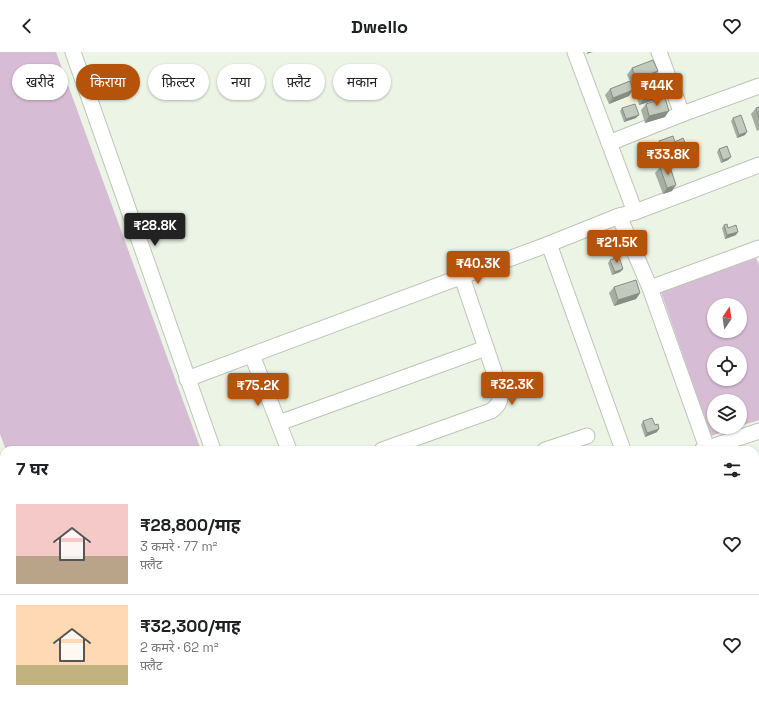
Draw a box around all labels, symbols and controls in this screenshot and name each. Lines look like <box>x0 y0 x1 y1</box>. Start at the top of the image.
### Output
icon: back <box>16 15 38 37</box>
text: Dwello <box>351 15 408 38</box>
icon: heart <box>721 15 743 37</box>
chip: खरीदें <box>12 64 68 100</box>
chip: किराया <box>76 64 140 100</box>
chip: फ़िल्टर <box>148 64 209 100</box>
chip: नया <box>217 64 265 100</box>
chip: फ़्लैट <box>273 64 325 100</box>
chip: मकान <box>333 64 391 100</box>
pin: ₹44K <box>633 73 681 107</box>
text: ₹44K <box>641 77 673 94</box>
pin: ₹33.8K <box>635 142 701 176</box>
text: ₹33.8K <box>646 146 690 163</box>
pin: ₹28.8K <box>122 213 188 247</box>
text: ₹28.8K <box>133 217 177 234</box>
pin: ₹21.5K <box>584 230 650 264</box>
text: ₹21.5K <box>596 234 638 251</box>
pin: ₹40.3K <box>445 251 511 285</box>
text: ₹40.3K <box>456 255 500 272</box>
north arrow <box>707 298 747 338</box>
map controls <box>707 298 747 434</box>
button: locate <box>707 346 747 386</box>
pin: ₹32.3K <box>479 372 545 406</box>
pin: ₹75.2K <box>225 373 291 407</box>
text: ₹32.3K <box>490 376 534 393</box>
text: ₹75.2K <box>237 377 279 394</box>
button: layers <box>707 394 747 434</box>
text: 7 घर <box>16 458 48 480</box>
icon: filters <box>721 459 743 481</box>
text: ₹28,800/माह <box>140 514 240 536</box>
icon: home <box>48 520 96 568</box>
icon: heart <box>721 533 743 555</box>
text: 3 कमरे · 77 m² <box>140 538 217 555</box>
text: फ़्लैट <box>140 556 163 573</box>
text: ₹32,300/माह <box>140 615 241 637</box>
icon: home <box>48 621 96 669</box>
icon: heart <box>721 634 743 656</box>
text: 2 कमरे · 62 m² <box>140 639 218 656</box>
text: फ़्लैट <box>140 657 163 674</box>

